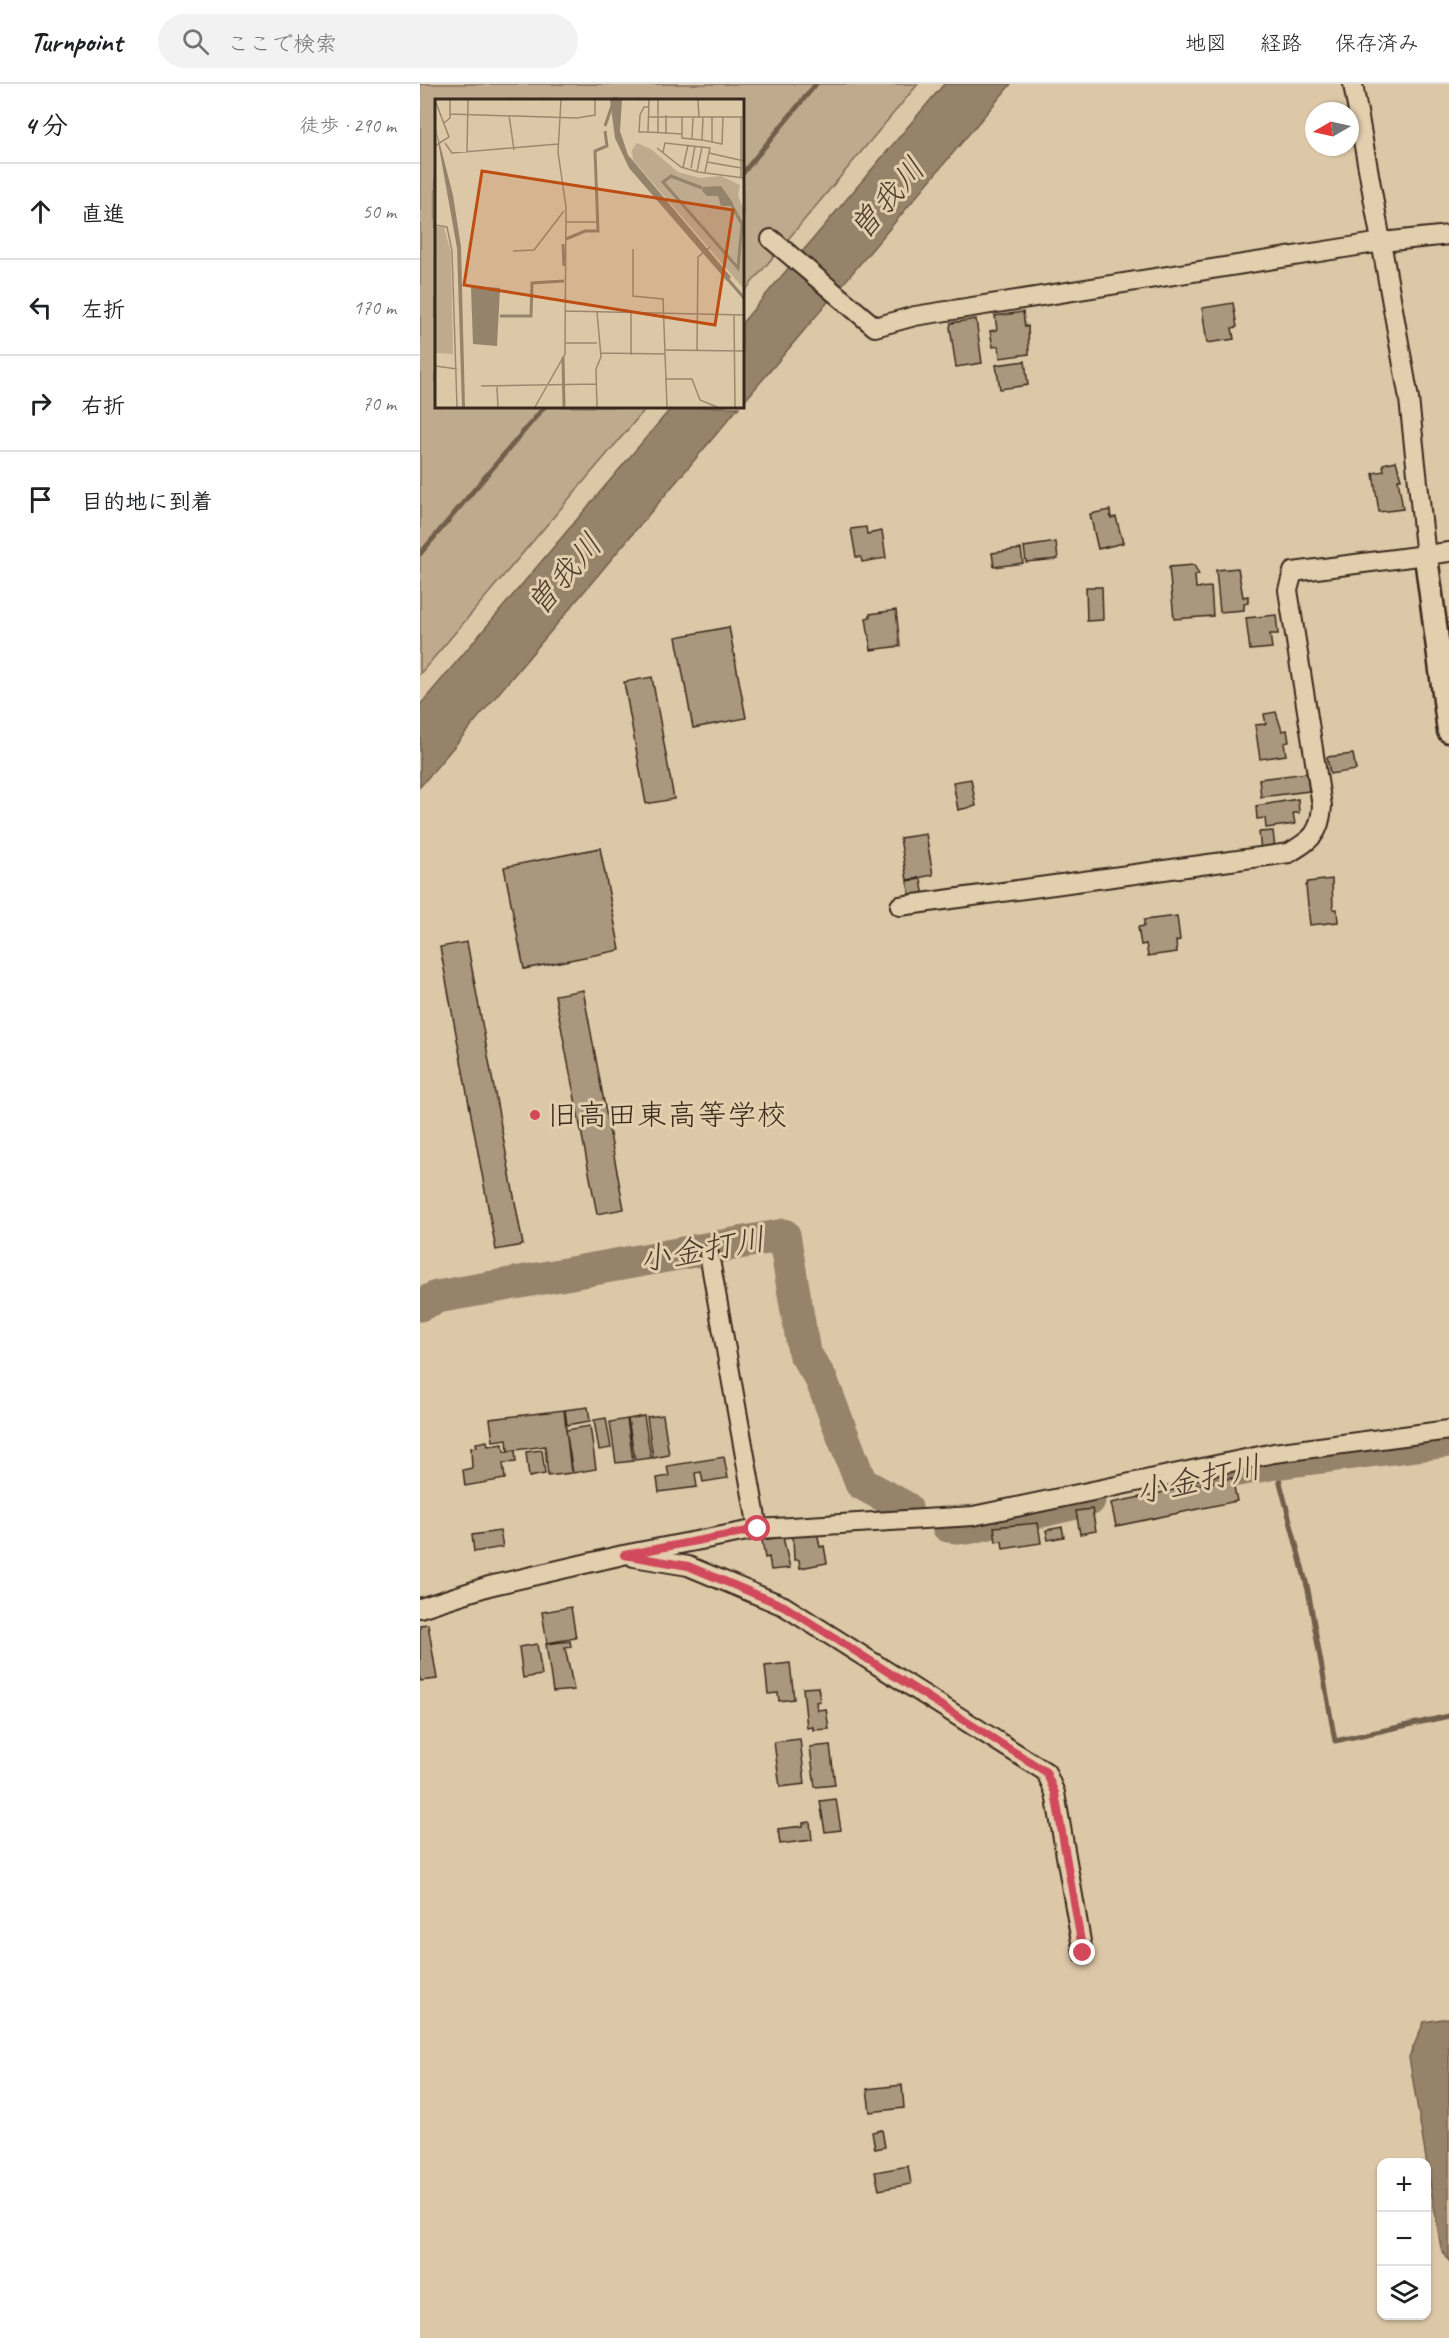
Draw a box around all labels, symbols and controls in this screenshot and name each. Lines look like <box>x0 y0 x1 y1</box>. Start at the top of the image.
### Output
search box <box>158 14 578 68</box>
text: Turnpoint <box>30 24 122 59</box>
icon: search <box>179 25 212 58</box>
text: ここで検索 <box>227 30 337 58</box>
text: 地図 <box>1185 30 1227 56</box>
text: 経路 <box>1260 30 1302 56</box>
text: 保存済み <box>1335 30 1419 56</box>
inset map <box>435 99 744 408</box>
north arrow <box>1305 102 1359 156</box>
text: 4 分 <box>24 109 68 142</box>
text: 徒歩 · 290 m <box>300 113 396 138</box>
water label: 曽我川 <box>840 149 934 248</box>
icon: ahead <box>24 195 57 228</box>
text: 50 m <box>362 199 396 224</box>
text: 直進 <box>81 200 125 228</box>
icon: left <box>24 291 57 324</box>
text: 170 m <box>353 295 396 320</box>
text: 左折 <box>81 296 125 324</box>
icon: right <box>24 387 57 420</box>
text: 70 m <box>362 391 396 416</box>
text: 右折 <box>81 392 125 420</box>
icon: arrive <box>24 483 57 516</box>
text: 目的地に到着 <box>81 488 213 516</box>
water label: 曽我川 <box>517 525 611 624</box>
place label: 旧高田東高等学校 <box>547 1096 787 1134</box>
marker: 旧高田東高等学校 <box>528 1108 542 1122</box>
water label: 小金打川 <box>635 1218 769 1281</box>
water label: 小金打川 <box>1131 1446 1265 1513</box>
route start <box>744 1515 770 1541</box>
route end <box>1069 1939 1095 1965</box>
map controls <box>1377 2158 1431 2320</box>
button: + <box>1377 2158 1431 2212</box>
button: − <box>1377 2212 1431 2266</box>
button: layers <box>1377 2266 1431 2320</box>

